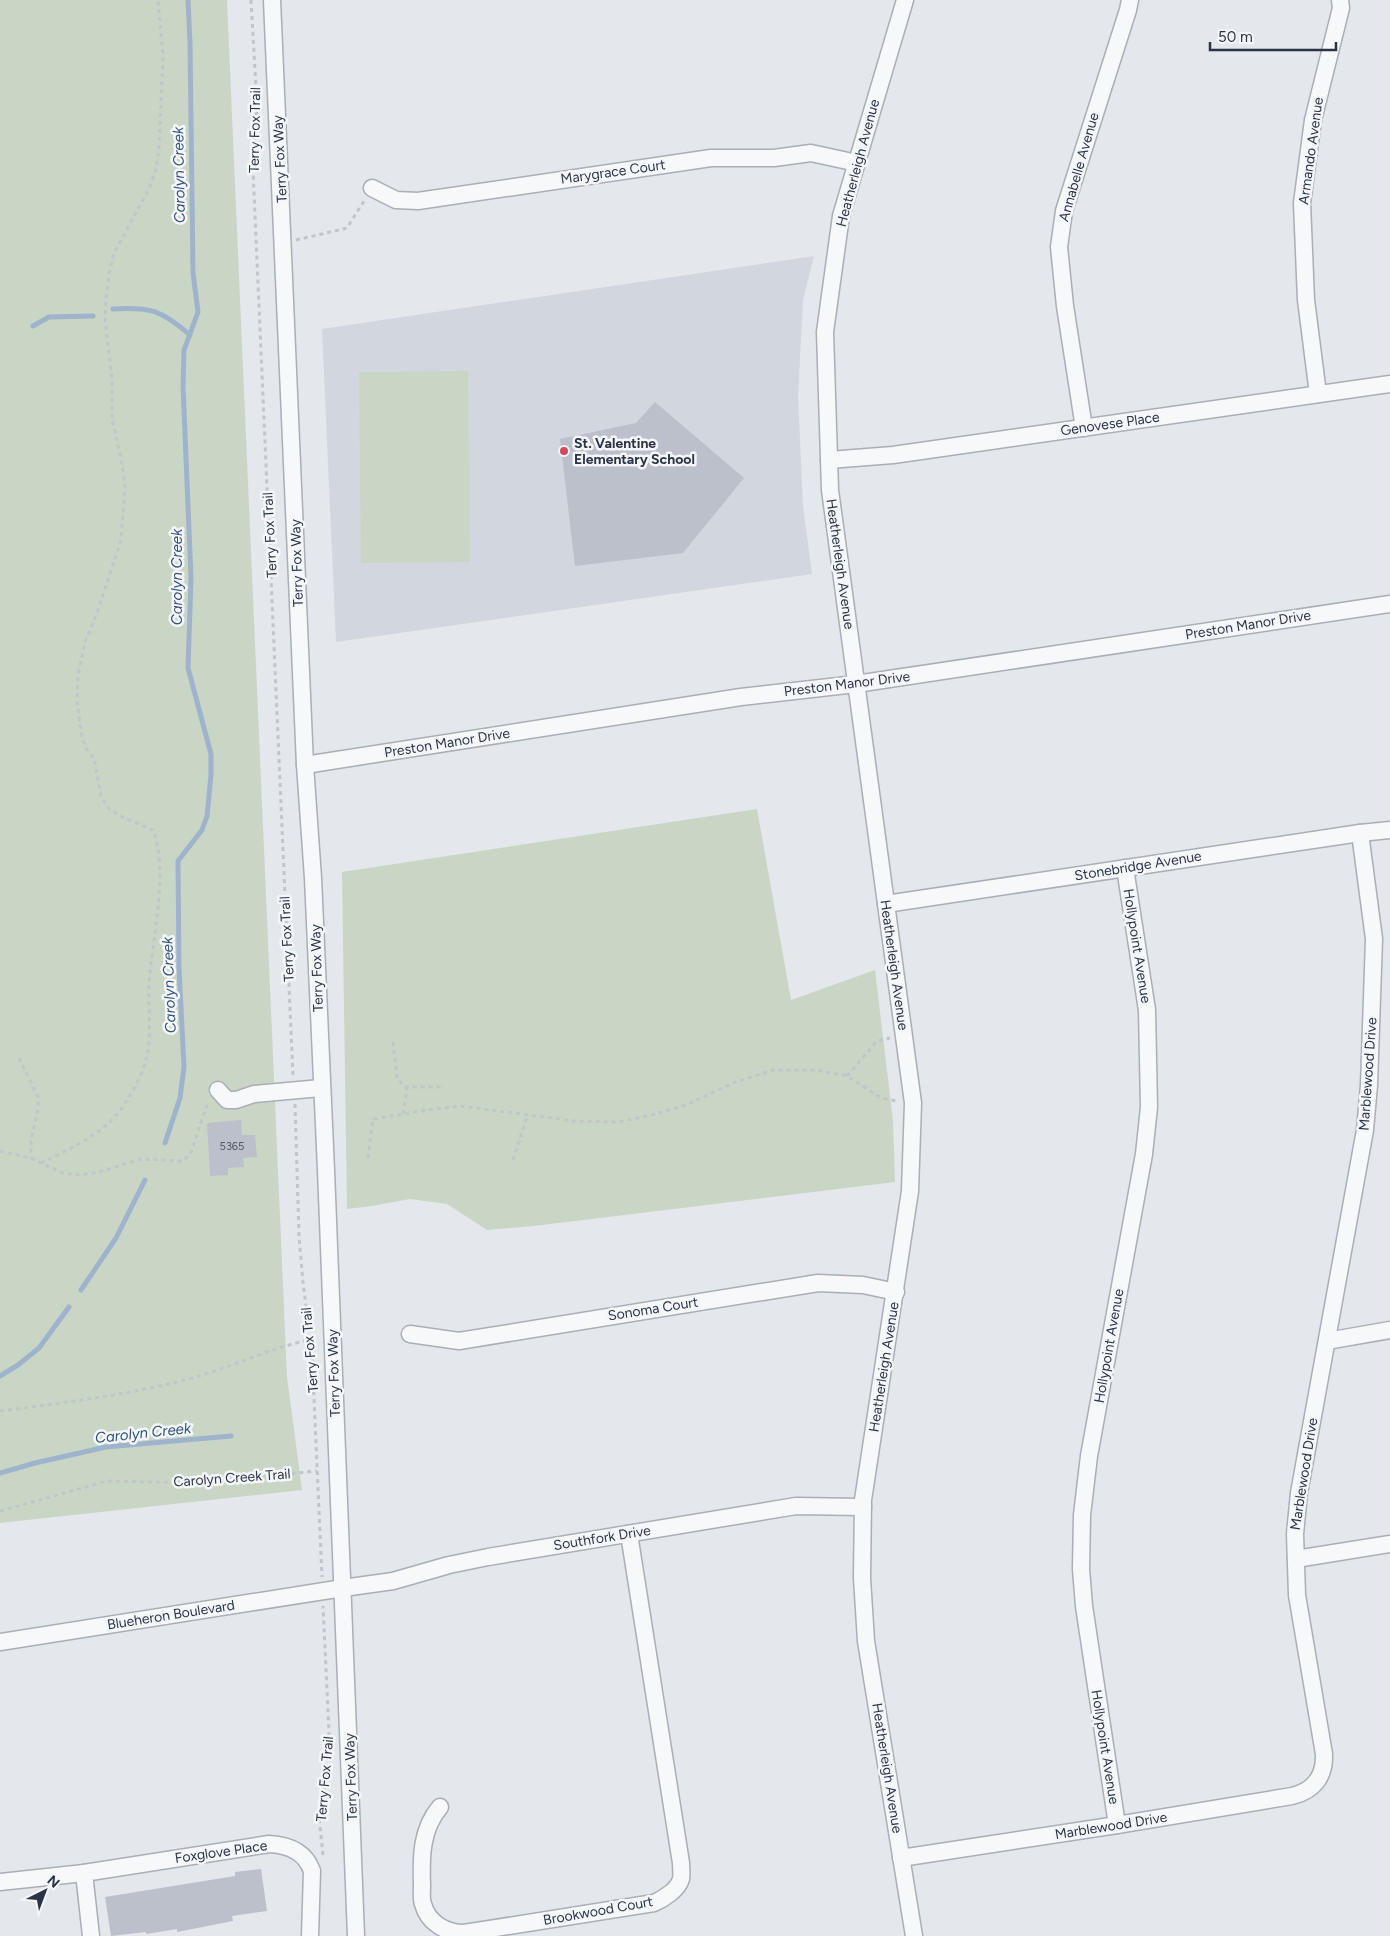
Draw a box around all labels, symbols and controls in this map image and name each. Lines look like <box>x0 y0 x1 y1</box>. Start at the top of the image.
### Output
scale bar <box>1210 20 1336 52</box>
text: 50 m <box>1218 28 1253 46</box>
street label: Terry Fox Trail <box>246 87 264 173</box>
street label: Armando Avenue <box>1295 96 1327 206</box>
street label: Heatherleigh Avenue <box>833 97 883 229</box>
street label: Annabelle Avenue <box>1055 110 1103 224</box>
street label: Terry Fox Way <box>269 114 291 203</box>
water label: Carolyn Creek <box>169 126 189 223</box>
street label: Marygrace Court <box>559 156 667 188</box>
street label: Genovese Place <box>1059 409 1161 439</box>
place label: St. Valentine Elementary School <box>574 435 695 468</box>
marker: St. Valentine Elementary School <box>558 445 570 457</box>
street label: Terry Fox Trail <box>259 492 281 578</box>
street label: Heatherleigh Avenue <box>822 498 858 631</box>
street label: Terry Fox Way <box>287 518 307 607</box>
water label: Carolyn Creek <box>168 528 186 625</box>
street label: Preston Manor Drive <box>1184 607 1312 643</box>
street label: Preston Manor Drive <box>783 668 911 700</box>
street label: Preston Manor Drive <box>383 725 511 761</box>
street label: Stonebridge Avenue <box>1073 847 1203 884</box>
street label: Hollypoint Avenue <box>1120 888 1155 1005</box>
street label: Terry Fox Trail <box>276 896 298 982</box>
street label: Heatherleigh Avenue <box>876 899 912 1032</box>
street label: Terry Fox Way <box>307 923 327 1012</box>
water label: Carolyn Creek <box>158 936 180 1033</box>
street label: Marblewood Drive <box>1356 1016 1380 1131</box>
house number: 5365 <box>220 1140 244 1153</box>
street label: Hollypoint Avenue <box>1091 1287 1127 1404</box>
street label: Sonoma Court <box>607 1293 699 1325</box>
street label: Heatherleigh Avenue <box>865 1300 903 1433</box>
street label: Terry Fox Trail <box>298 1307 322 1393</box>
street label: Terry Fox Way <box>324 1328 344 1417</box>
street label: Marblewood Drive <box>1287 1416 1321 1531</box>
water label: Carolyn Creek <box>94 1419 193 1447</box>
street label: Carolyn Creek Trail <box>173 1465 291 1491</box>
street label: Southfork Drive <box>552 1522 652 1554</box>
street label: Blueheron Boulevard <box>106 1597 236 1633</box>
street label: Hollypoint Avenue <box>1088 1689 1123 1806</box>
street label: Heatherleigh Avenue <box>868 1702 906 1835</box>
street label: Terry Fox Way <box>341 1732 361 1821</box>
street label: Terry Fox Trail <box>313 1736 337 1822</box>
street label: Marblewood Drive <box>1054 1809 1169 1843</box>
street label: Foxglove Place <box>174 1837 269 1867</box>
north arrow <box>20 1866 70 1916</box>
text: N <box>44 1872 63 1892</box>
street label: Brookwood Court <box>542 1893 654 1929</box>

